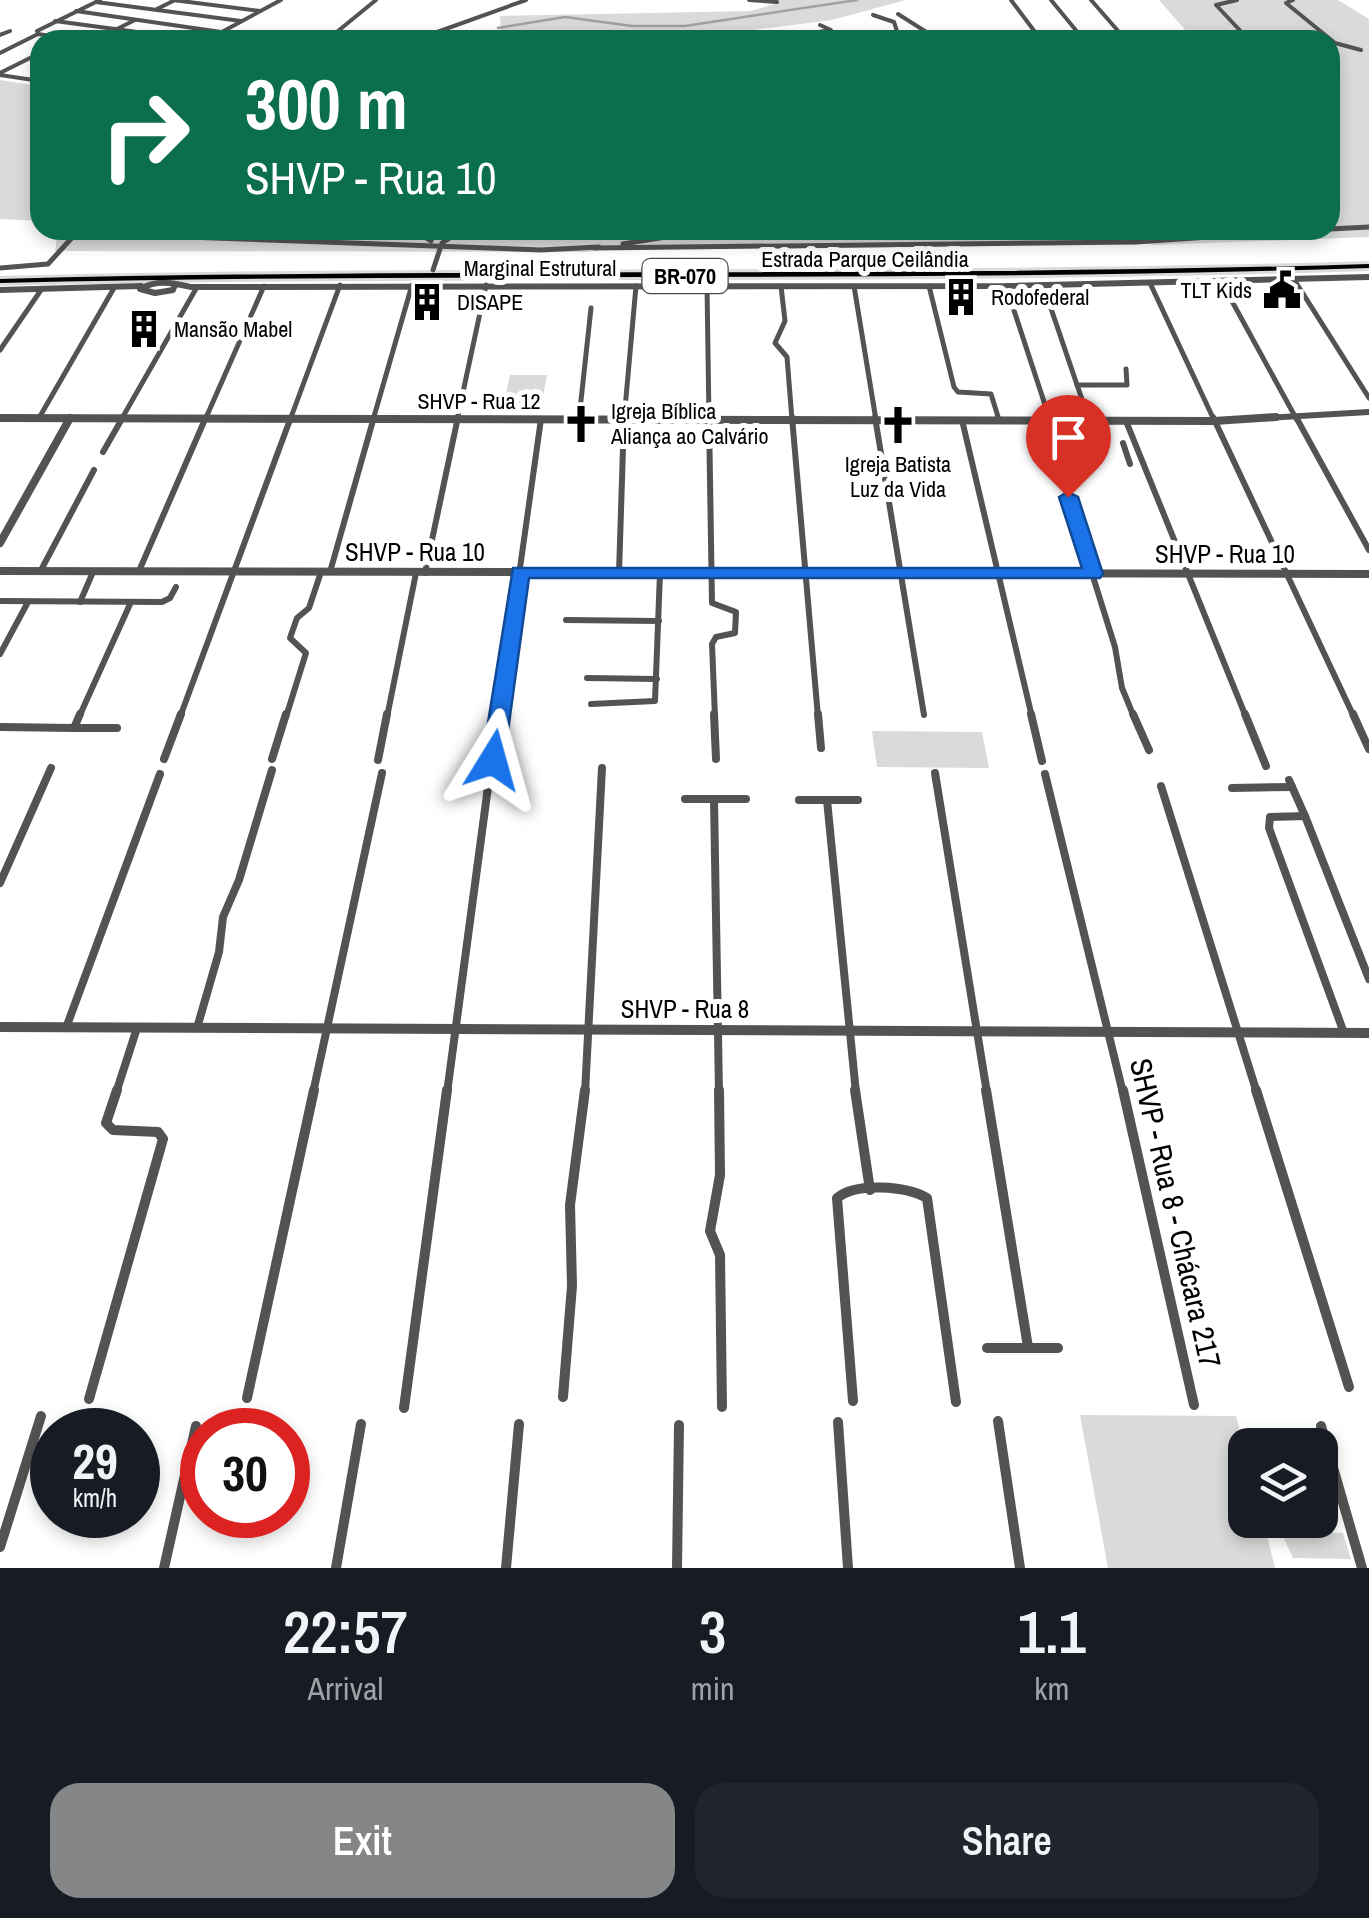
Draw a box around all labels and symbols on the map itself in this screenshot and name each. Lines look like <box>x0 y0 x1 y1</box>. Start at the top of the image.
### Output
street label: Estrada Parque Ceilândia <box>761 244 969 274</box>
street label: Marginal Estrutural <box>464 253 616 283</box>
road number: BR-070 <box>642 259 728 293</box>
public building icon: TLT Kids <box>1261 269 1303 311</box>
place label: TLT Kids <box>1180 275 1252 305</box>
building icon: Rodofederal <box>940 276 982 318</box>
building icon: DISAPE <box>406 281 448 323</box>
place label: Rodofederal <box>991 282 1089 312</box>
place label: DISAPE <box>457 287 523 317</box>
building icon: Mansão Mabel <box>123 308 165 350</box>
place label: Mansão Mabel <box>174 314 292 344</box>
street label: SHVP - Rua 12 <box>417 386 541 416</box>
pin <box>1026 395 1111 498</box>
place label: Igreja Bíblica Aliança ao Calvário <box>610 396 768 451</box>
church icon: Igreja Bíblica Aliança ao Calvário <box>560 403 602 445</box>
church icon: Igreja Batista Luz da Vida <box>877 404 919 446</box>
place label: Igreja Batista Luz da Vida <box>845 449 951 504</box>
street label: SHVP - Rua 10 <box>345 535 485 569</box>
street label: SHVP - Rua 10 <box>1155 537 1295 571</box>
position arrow <box>441 708 545 812</box>
street label: SHVP - Rua 8 <box>621 992 749 1026</box>
street label: SHVP - Rua 8 - Chácara 217 <box>1121 1054 1231 1372</box>
speed limit sign: 30 <box>180 1408 310 1538</box>

